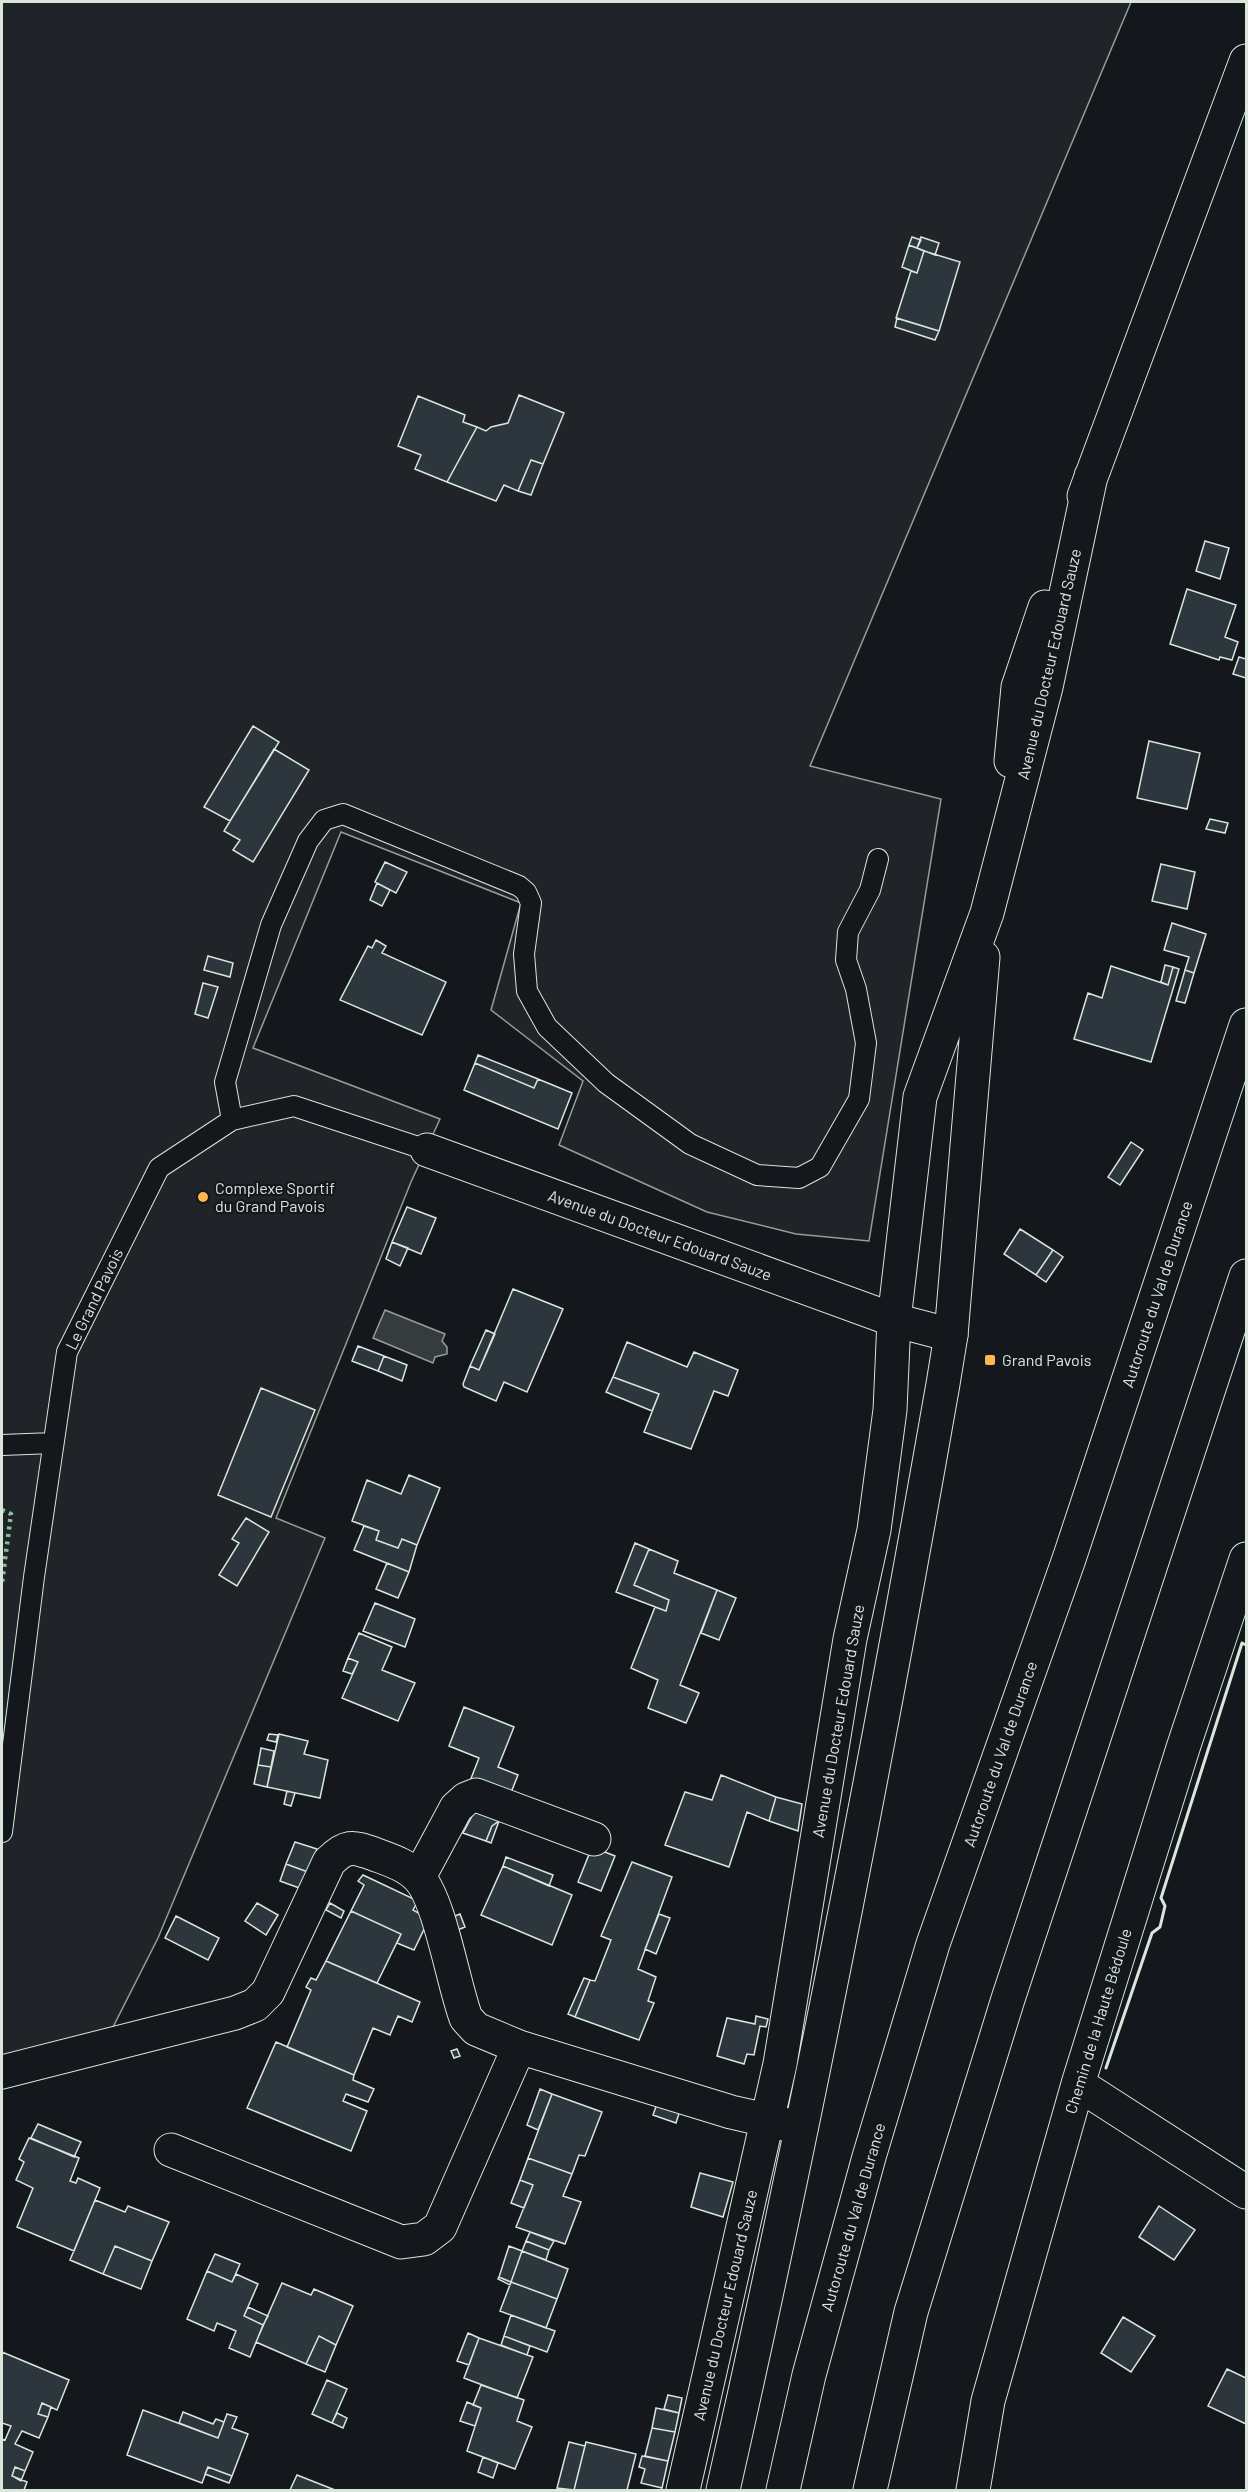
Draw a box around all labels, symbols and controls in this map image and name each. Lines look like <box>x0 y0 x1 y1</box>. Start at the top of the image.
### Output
street label: Avenue du Docteur Edouard Sauze <box>1013 547 1084 781</box>
place label: Complexe Sportif du Grand Pavois <box>215 1178 335 1215</box>
street label: Avenue du Docteur Edouard Sauze <box>546 1185 775 1284</box>
marker: Complexe Sportif du Grand Pavois <box>196 1190 210 1204</box>
street label: Autoroute du Val de Durance <box>1117 1198 1196 1390</box>
street label: Le Grand Pavois <box>61 1245 126 1353</box>
place label: Grand Pavois <box>1002 1350 1092 1369</box>
marker: Grand Pavois <box>983 1353 997 1367</box>
street label: Avenue du Docteur Edouard Sauze <box>808 1603 867 1839</box>
street label: Autoroute du Val de Durance <box>959 1658 1040 1849</box>
street label: Chemin de la Haute Bédoule <box>1060 1926 1135 2116</box>
street label: Autoroute du Val de Durance <box>816 2120 889 2313</box>
street label: Avenue du Docteur Edouard Sauze <box>689 2188 760 2422</box>

